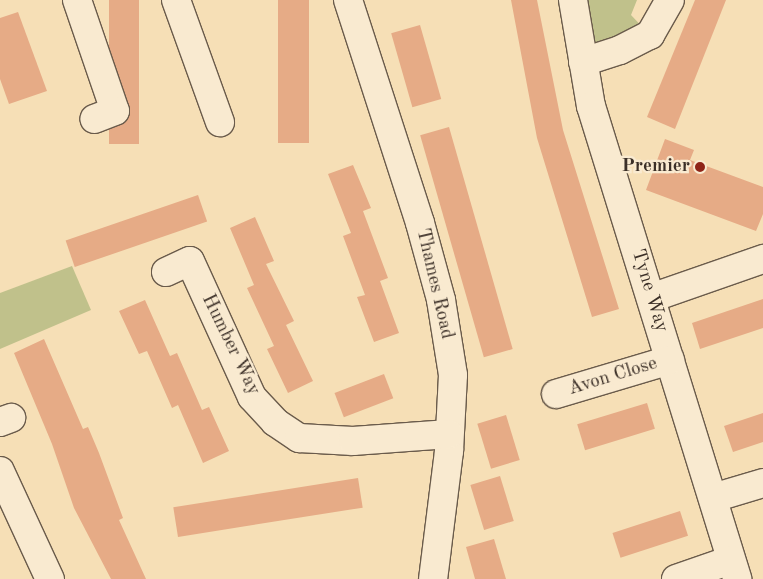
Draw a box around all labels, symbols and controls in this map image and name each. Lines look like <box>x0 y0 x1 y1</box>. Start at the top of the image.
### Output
place label: Premier <box>621 156 690 178</box>
marker: Premier <box>694 161 706 173</box>
street label: Thames Road <box>410 226 458 342</box>
street label: Tyne Way <box>626 247 672 335</box>
street label: Humber Way <box>196 291 264 399</box>
street label: Avon Close <box>566 353 660 401</box>

